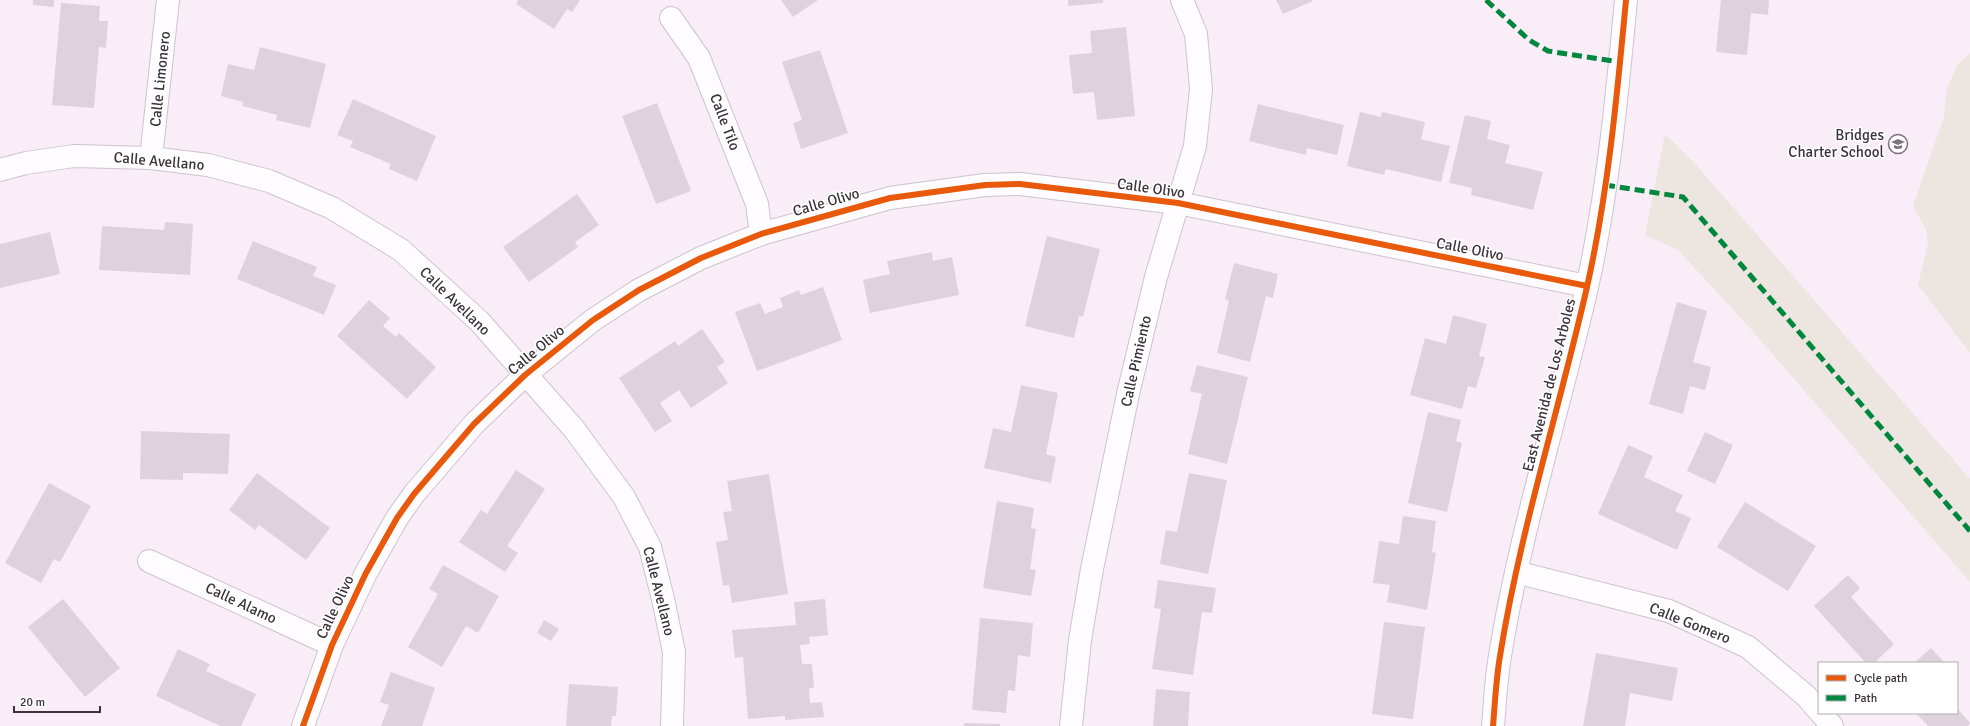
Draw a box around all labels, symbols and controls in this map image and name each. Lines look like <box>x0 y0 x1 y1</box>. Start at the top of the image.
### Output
street label: Calle Limonero <box>146 30 174 128</box>
street label: Calle Tilo <box>706 91 744 153</box>
place label: Bridges Charter School <box>1788 126 1884 161</box>
school or university icon: Bridges Charter School <box>1887 133 1909 155</box>
street label: Calle Avellano <box>113 148 205 174</box>
street label: Calle Olivo <box>1116 174 1186 202</box>
street label: Calle Olivo <box>791 184 862 220</box>
street label: Calle Olivo <box>1435 234 1505 264</box>
street label: Calle Avellano <box>416 263 494 339</box>
street label: East Avenida de Los Arboles <box>1519 296 1579 473</box>
street label: Calle Pimiento <box>1117 313 1155 408</box>
street label: Calle Olivo <box>504 321 568 379</box>
street label: Calle Avellano <box>639 545 679 638</box>
street label: Calle Olivo <box>312 572 358 642</box>
street label: Calle Alamo <box>202 579 280 627</box>
street label: Calle Gomero <box>1647 599 1733 647</box>
legend <box>1818 662 1958 714</box>
text: Cycle path <box>1854 671 1907 686</box>
scale bar <box>14 688 100 714</box>
text: Path <box>1854 691 1877 706</box>
text: 20 m <box>20 695 45 710</box>

